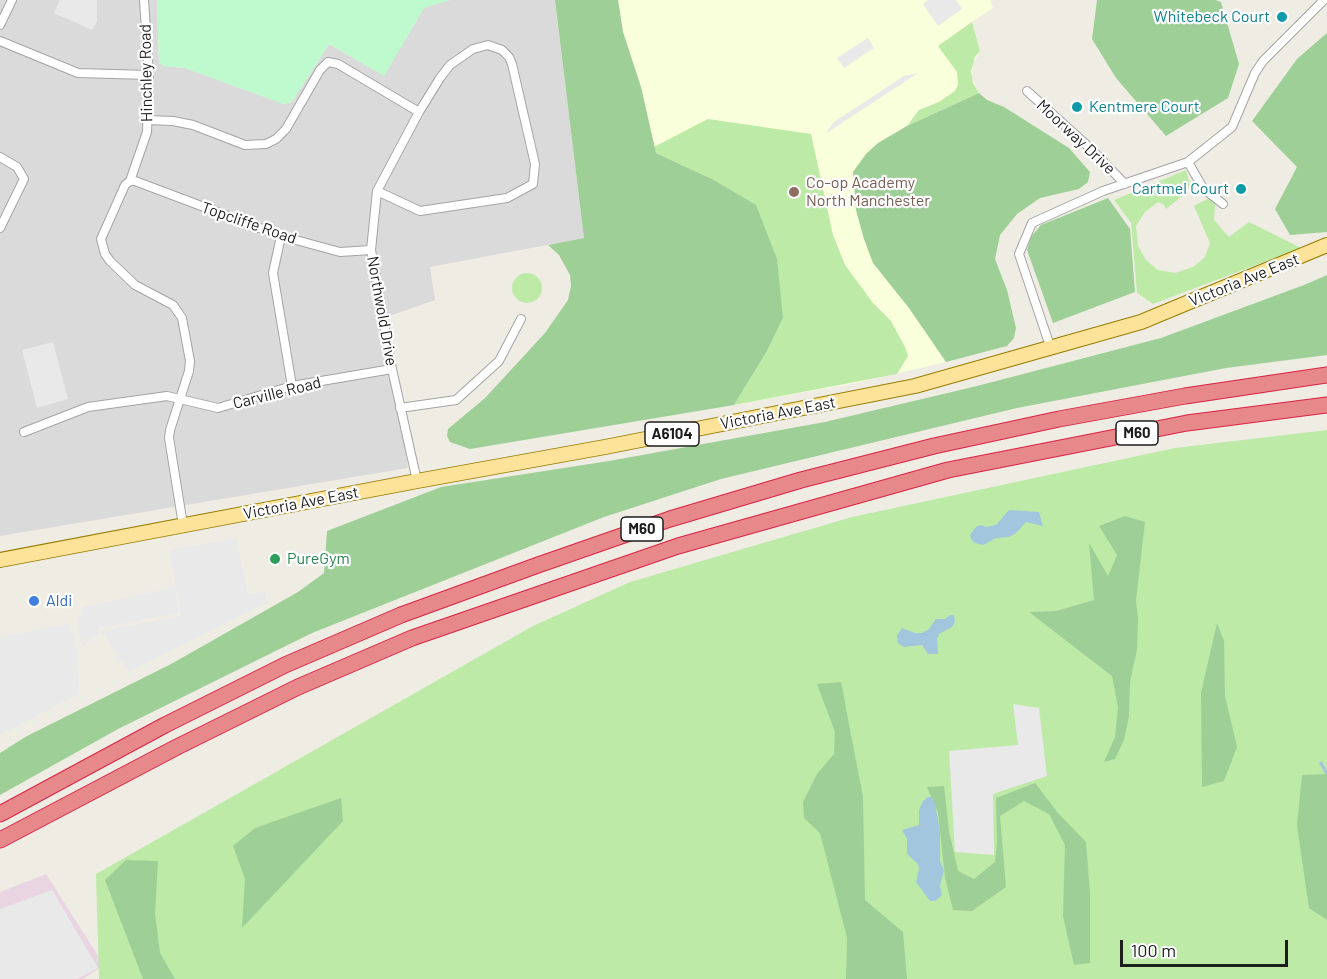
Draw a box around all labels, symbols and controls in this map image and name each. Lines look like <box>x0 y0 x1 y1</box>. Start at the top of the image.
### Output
place label: Whitebeck Court <box>1154 7 1270 27</box>
marker: Whitebeck Court <box>1275 10 1289 24</box>
street label: Hinchley Road <box>136 24 156 122</box>
street label: Moorway Drive <box>1033 96 1119 178</box>
place label: Kentmere Court <box>1089 97 1199 117</box>
marker: Kentmere Court <box>1070 100 1084 114</box>
place label: Co-op Academy North Manchester <box>806 173 930 211</box>
place label: Cartmel Court <box>1132 179 1229 199</box>
marker: Cartmel Court <box>1234 182 1248 196</box>
marker: Co-op Academy North Manchester <box>787 185 801 199</box>
street label: Topcliffe Road <box>199 198 299 248</box>
street label: Victoria Ave East <box>1186 249 1302 311</box>
street label: Northwold Drive <box>363 255 401 367</box>
street label: Carville Road <box>231 373 323 413</box>
street label: Victoria Ave East <box>719 392 837 434</box>
road number: M60 <box>1116 421 1158 445</box>
road number: A6104 <box>645 422 699 446</box>
street label: Victoria Ave East <box>242 482 360 524</box>
road number: M60 <box>621 517 663 541</box>
place label: PureGym <box>287 549 350 569</box>
marker: PureGym <box>268 552 282 566</box>
place label: Aldi <box>46 591 72 611</box>
marker: Aldi <box>27 594 41 608</box>
scale bar <box>1123 928 1291 966</box>
text: 100 m <box>1131 939 1176 961</box>

